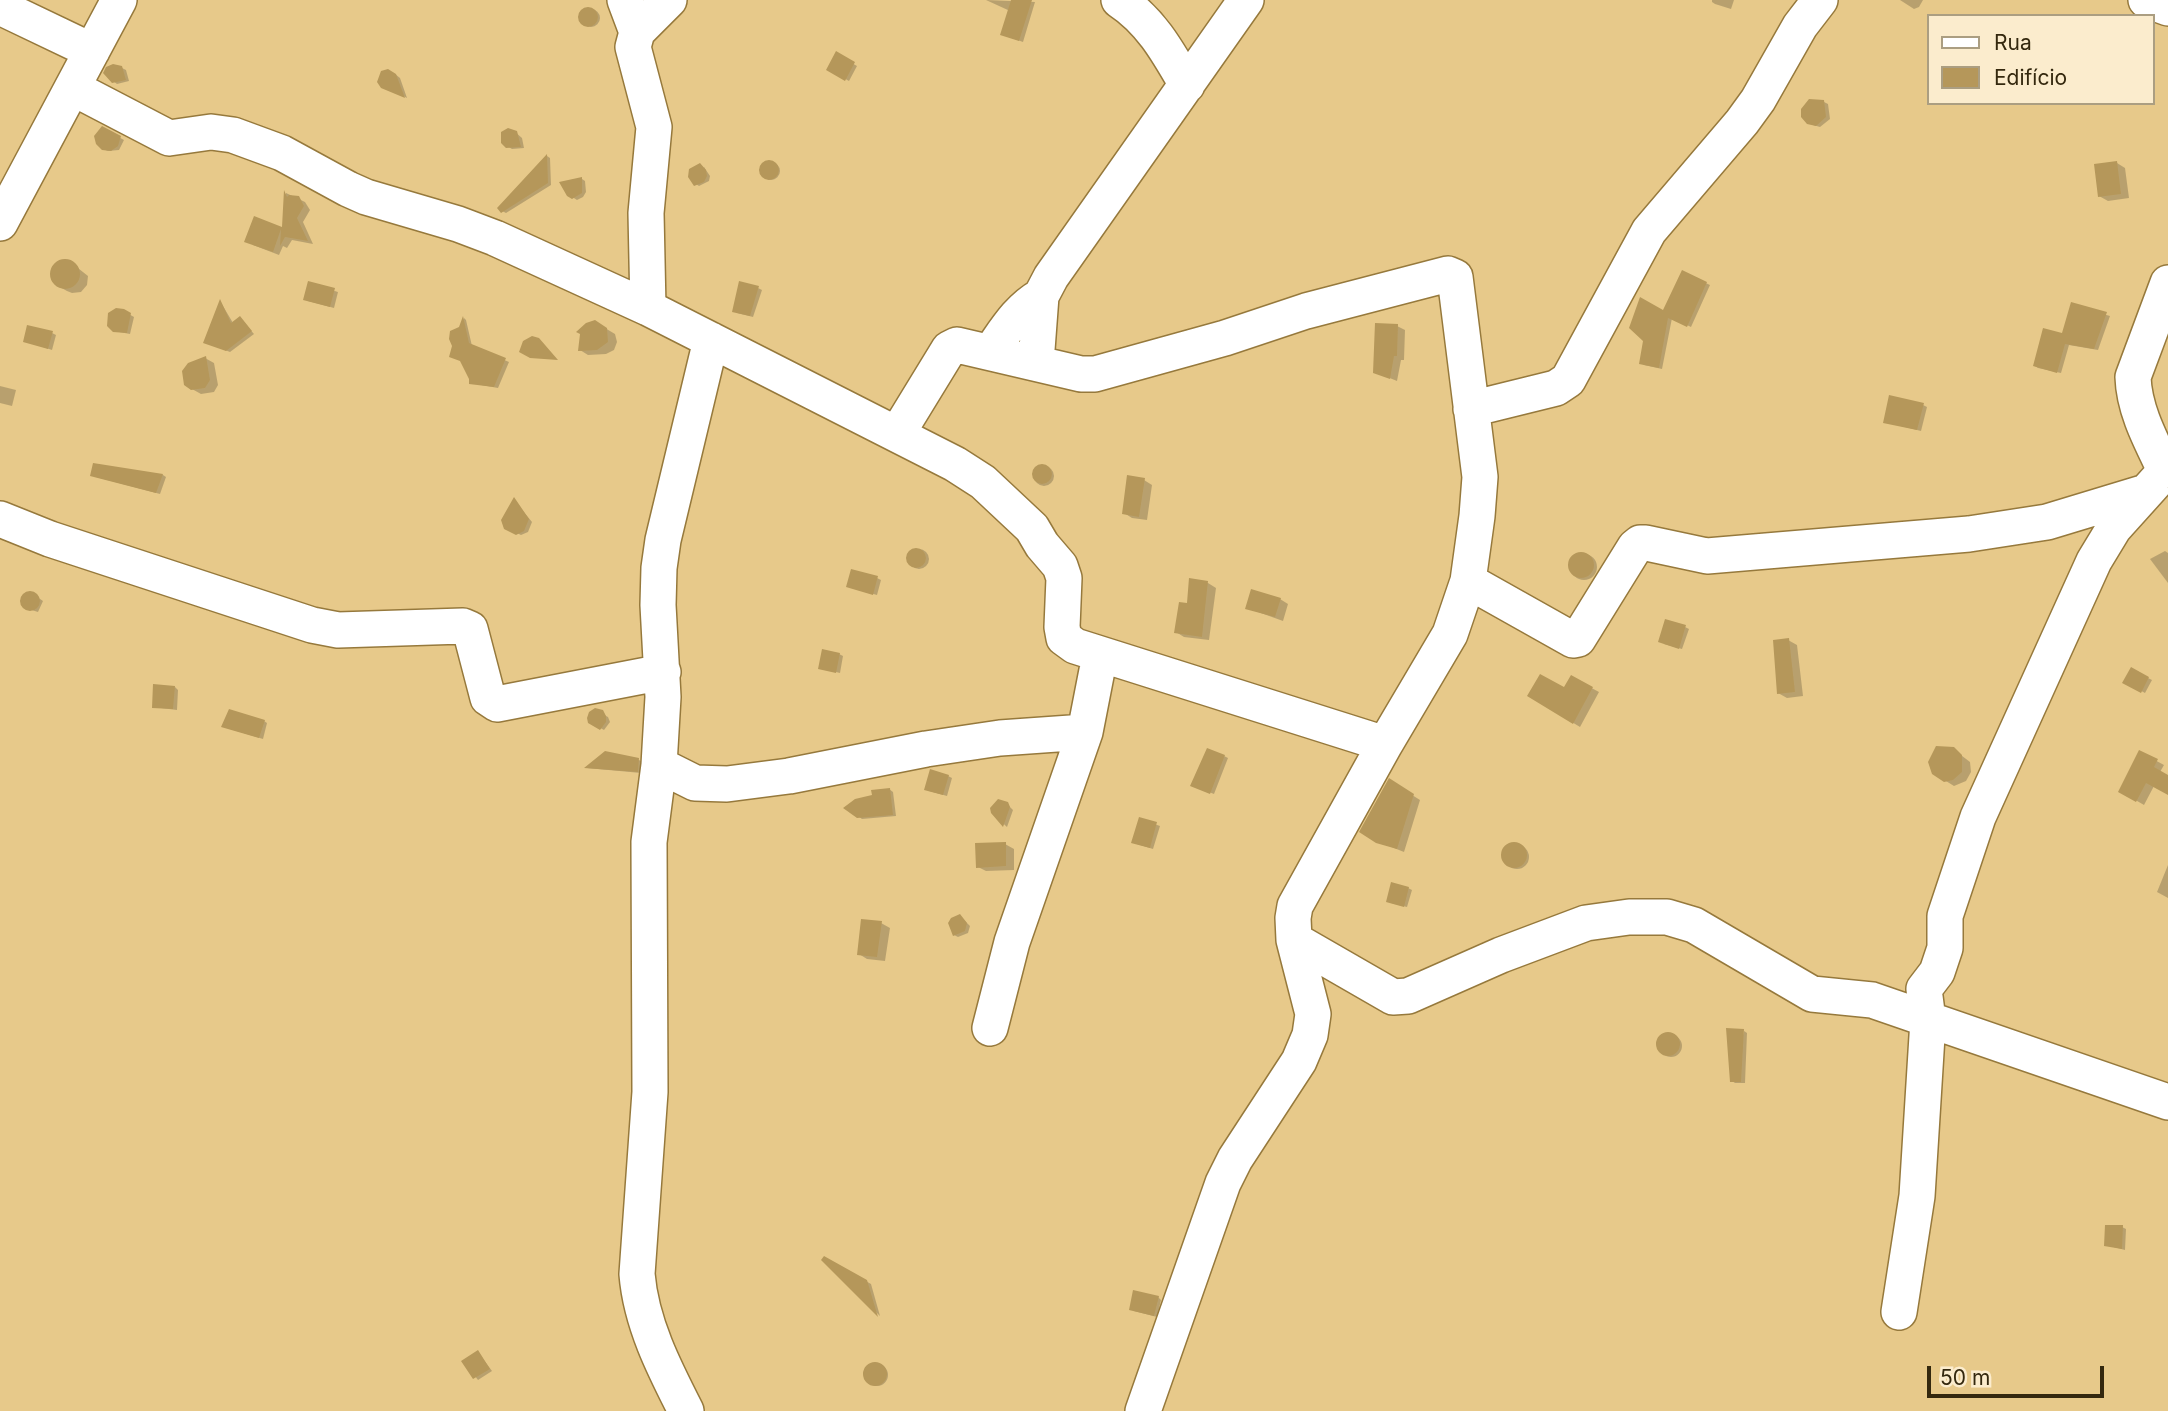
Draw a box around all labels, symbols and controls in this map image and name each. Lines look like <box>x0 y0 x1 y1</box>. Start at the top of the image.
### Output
legend <box>1926 14 2154 105</box>
text: Rua <box>1994 30 2032 55</box>
text: Edifício <box>1994 65 2067 90</box>
scale bar <box>1930 1352 2107 1396</box>
text: 50 m <box>1940 1365 1990 1390</box>

